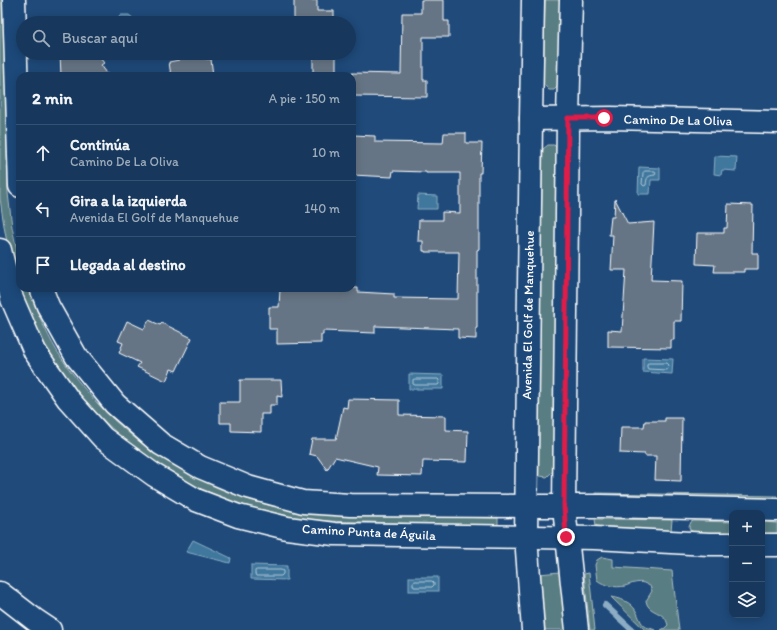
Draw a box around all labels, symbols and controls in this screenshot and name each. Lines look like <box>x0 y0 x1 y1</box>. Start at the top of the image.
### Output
search box <box>16 16 356 60</box>
icon: search <box>30 27 52 49</box>
text: Buscar aquí <box>62 29 138 47</box>
text: 2 min <box>32 88 72 108</box>
text: A pie · 150 m <box>269 91 340 106</box>
route start <box>595 109 613 127</box>
street label: Camino De La Oliva <box>624 112 733 128</box>
text: Continúa <box>70 136 130 154</box>
icon: ahead <box>32 142 54 164</box>
text: 10 m <box>312 145 340 160</box>
text: Camino De La Oliva <box>70 154 179 169</box>
text: Gira a la izquierda <box>70 192 187 210</box>
icon: left <box>32 198 54 220</box>
text: 140 m <box>304 201 340 216</box>
text: Avenida El Golf de Manquehue <box>70 210 239 225</box>
street label: Avenida El Golf de Manquehue <box>519 230 537 400</box>
icon: arrive <box>32 254 54 276</box>
text: Llegada al destino <box>70 256 186 274</box>
map controls <box>729 510 765 618</box>
button: + <box>729 510 765 546</box>
street label: Camino Punta de Águila <box>302 521 437 543</box>
route end <box>557 528 575 546</box>
button: − <box>729 546 765 582</box>
button: layers <box>729 582 765 618</box>

